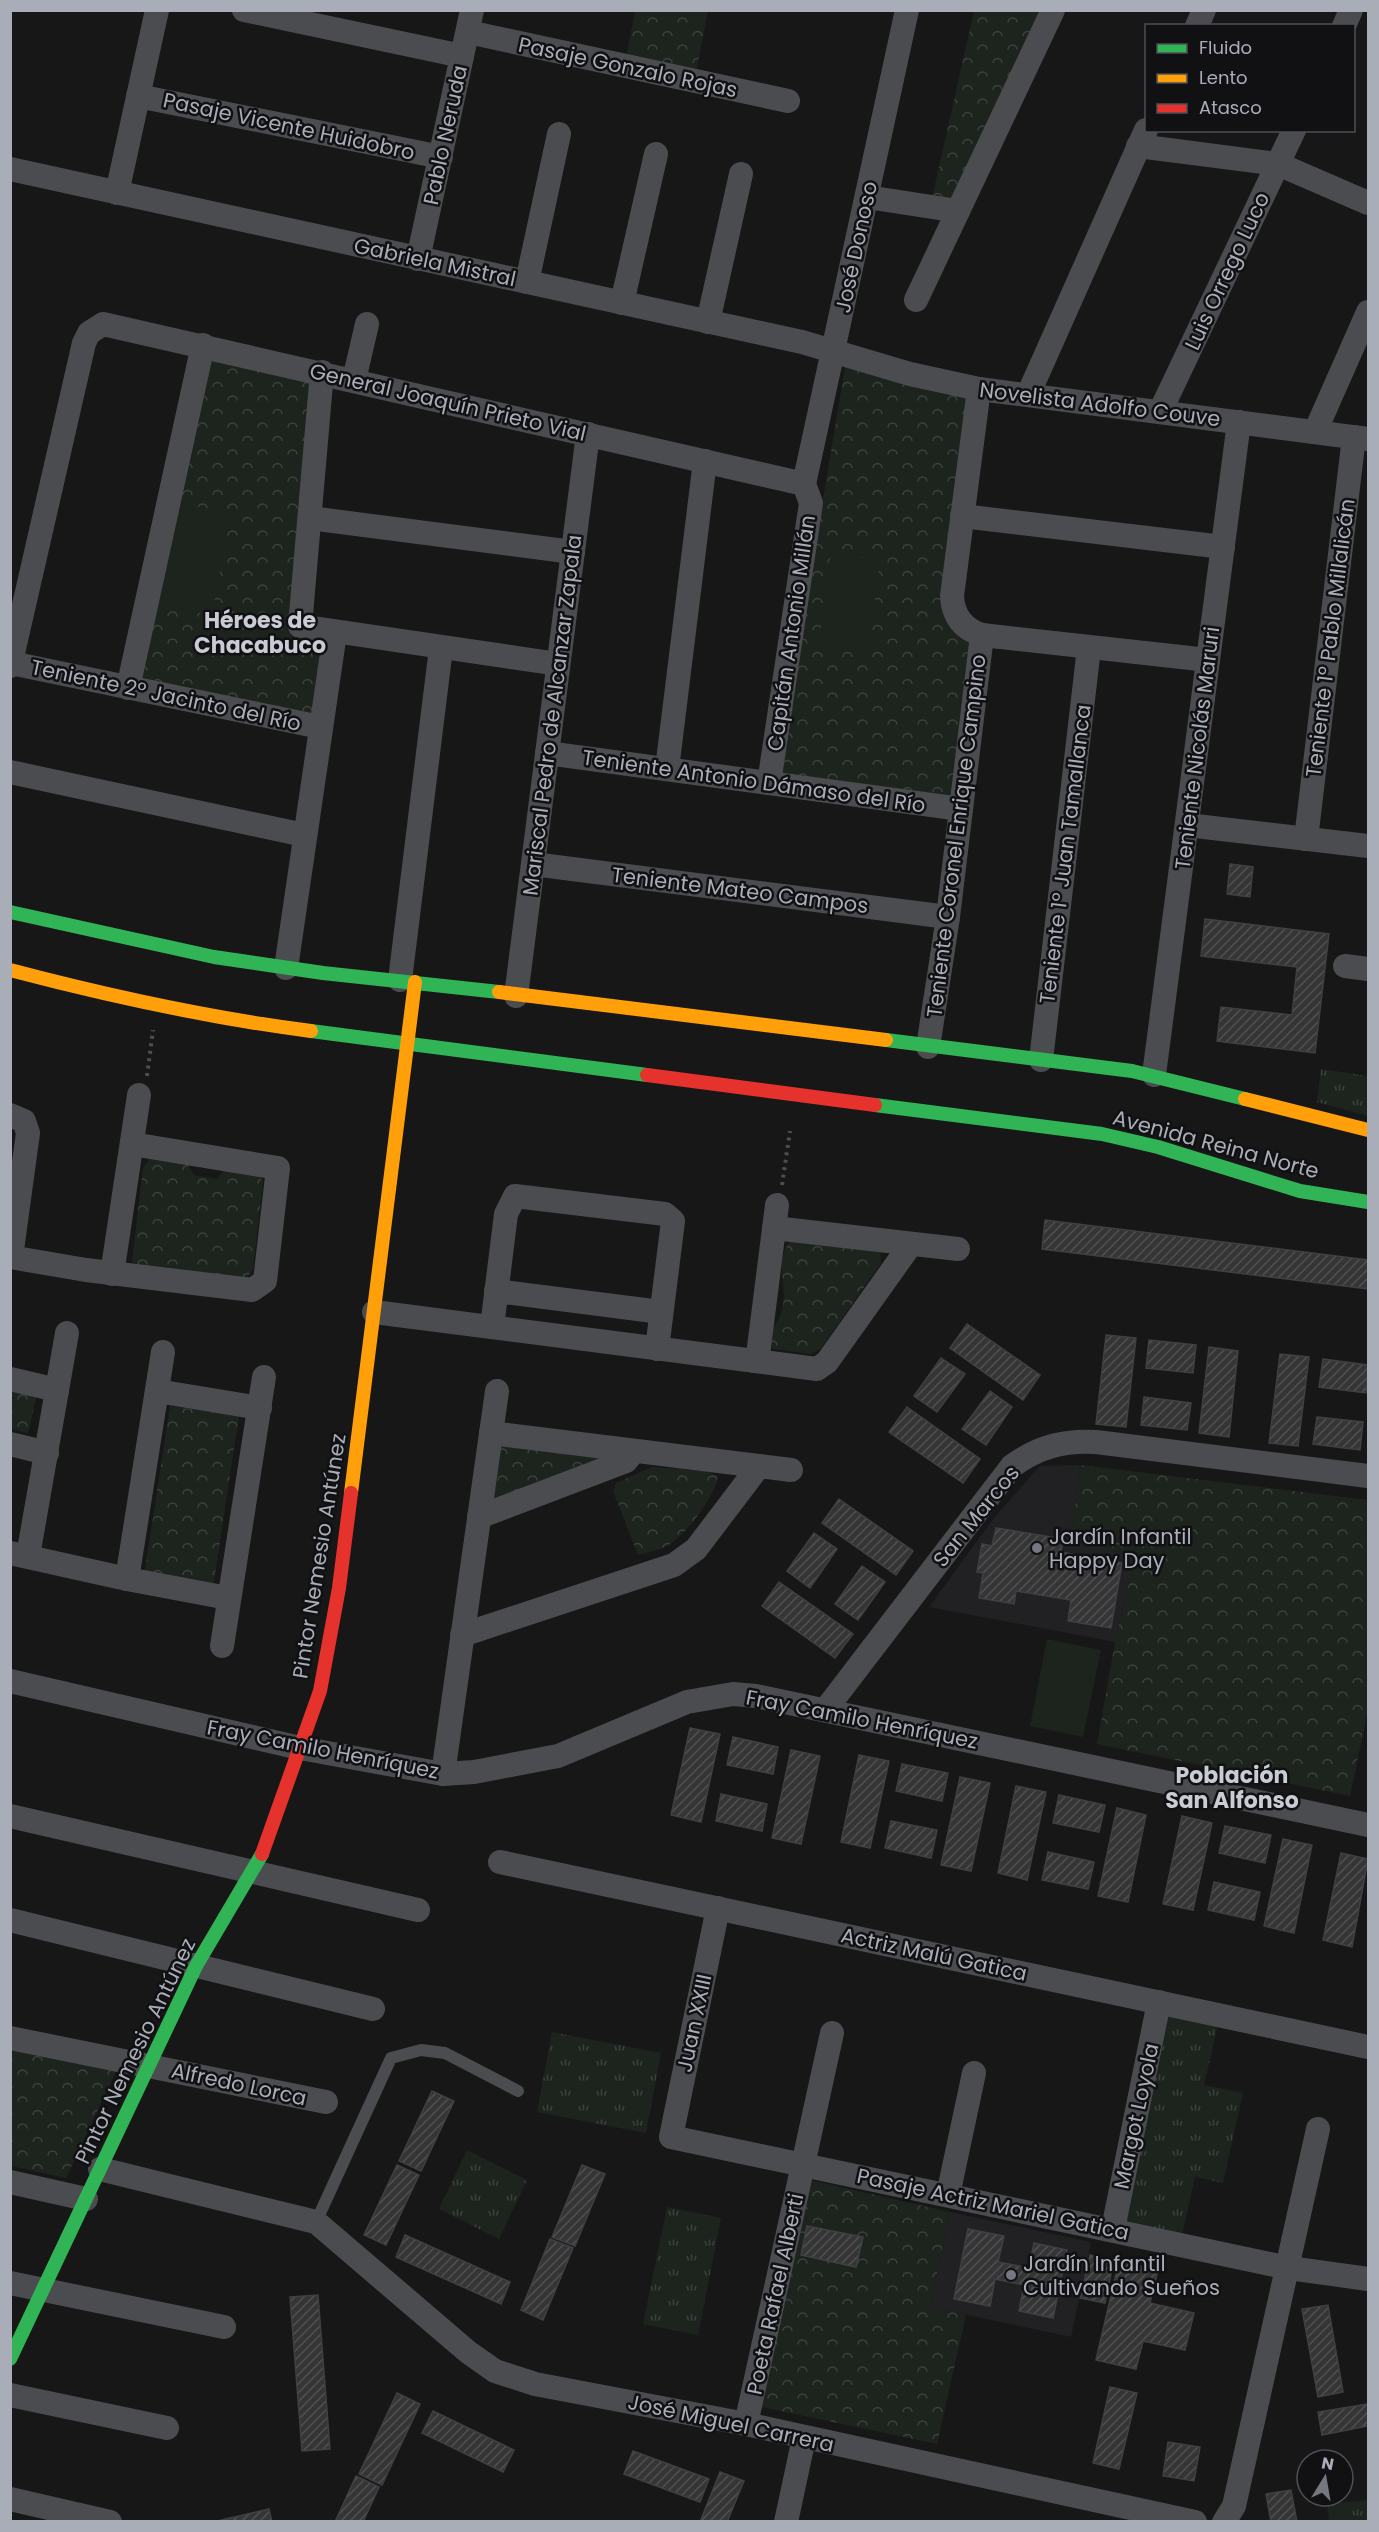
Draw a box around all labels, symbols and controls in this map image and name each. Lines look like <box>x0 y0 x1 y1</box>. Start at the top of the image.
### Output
legend <box>1145 24 1355 132</box>
street label: Pasaje Gonzalo Rojas <box>516 30 740 104</box>
text: Fluido <box>1199 35 1252 60</box>
street label: Pablo Neruda <box>416 62 474 208</box>
text: Lento <box>1199 65 1248 90</box>
street label: Pasaje Vicente Huidobro <box>161 85 417 167</box>
text: Atasco <box>1199 95 1262 120</box>
street label: José Donoso <box>828 179 884 315</box>
street label: Luis Orrego Luco <box>1178 187 1276 355</box>
street label: Gabriela Mistral <box>351 231 519 293</box>
street label: General Joaquín Prieto Vial <box>307 356 589 448</box>
street label: Novelista Adolfo Couve <box>978 375 1222 433</box>
street label: Teniente 1º Pablo Millalicán <box>1299 497 1361 779</box>
street label: Capitán Antonio Millán <box>760 513 822 753</box>
street label: Mariscal Pedro de Alcanzar Zapala <box>515 533 589 897</box>
district label: Héroes de Chacabuco <box>194 605 326 661</box>
street label: Teniente Nicolás Maruri <box>1168 625 1226 871</box>
street label: Teniente 2º Jacinto del Río <box>28 652 304 738</box>
street label: Teniente Coronel Enrique Campino <box>919 653 993 1019</box>
street label: Teniente 1º Juan Tamallanca <box>1032 703 1098 1005</box>
street label: Teniente Antonio Dámaso del Río <box>581 743 927 819</box>
street label: Teniente Mateo Campos <box>610 860 870 920</box>
street label: Avenida Reina Norte <box>1110 1102 1322 1186</box>
street label: Pintor Nemesio Antúnez <box>285 1431 353 1681</box>
street label: San Marcos <box>926 1459 1026 1573</box>
place label: Jardín Infantil Happy Day <box>1049 1522 1192 1575</box>
marker: Jardín Infantil Happy Day <box>1030 1541 1044 1555</box>
street label: Fray Camilo Henríquez <box>744 1682 980 1756</box>
street label: Fray Camilo Henríquez <box>205 1712 441 1786</box>
district label: Población San Alfonso <box>1165 1760 1299 1816</box>
street label: Actriz Malú Gatica <box>838 1920 1030 1988</box>
street label: Pintor Nemesio Antúnez <box>68 1933 202 2169</box>
street label: Juan XXIII <box>669 1971 719 2075</box>
street label: Margot Loyola <box>1106 2041 1166 2191</box>
street label: Alfredo Lorca <box>169 2056 309 2112</box>
street label: Pasaje Actriz Mariel Gatica <box>854 2161 1132 2247</box>
street label: Poeta Rafael Alberti <box>739 2191 811 2397</box>
place label: Jardín Infantil Cultivando Sueños <box>1023 2249 1220 2302</box>
marker: Jardín Infantil Cultivando Sueños <box>1004 2268 1018 2282</box>
street label: José Miguel Carrera <box>625 2387 837 2459</box>
north arrow <box>1295 2448 1355 2508</box>
text: N <box>1320 2451 1336 2476</box>

